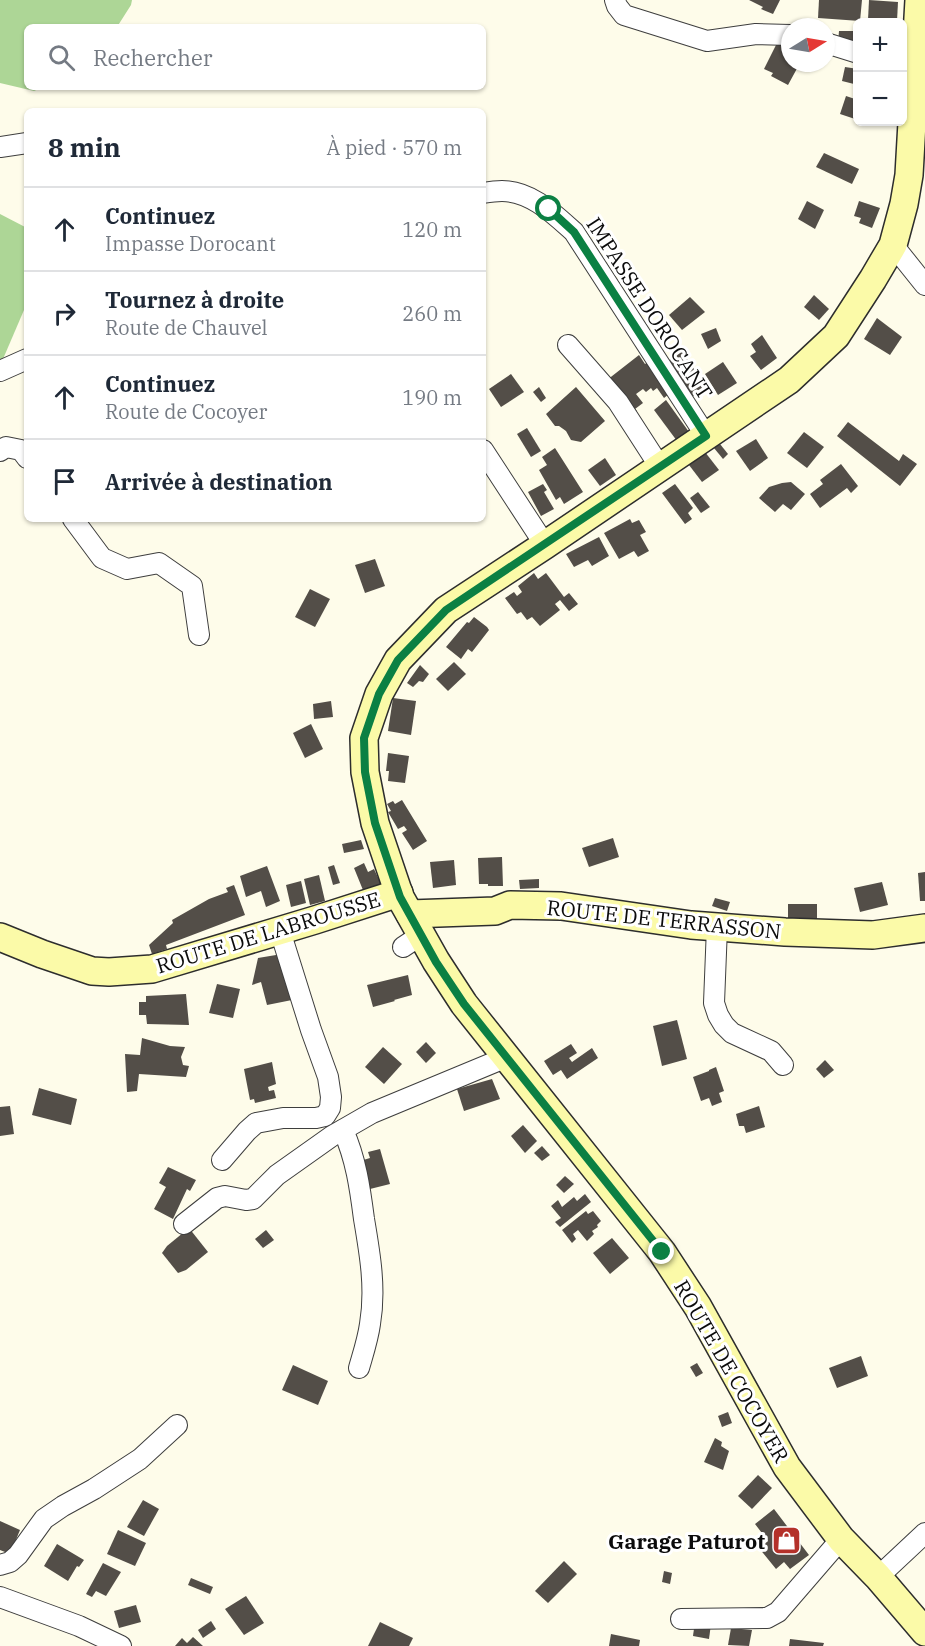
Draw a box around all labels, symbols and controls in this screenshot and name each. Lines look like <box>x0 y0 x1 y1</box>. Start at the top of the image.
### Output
north arrow <box>781 18 835 72</box>
map controls <box>853 18 907 126</box>
button: + <box>853 18 907 72</box>
search box <box>24 24 486 90</box>
icon: search <box>45 41 78 74</box>
text: Rechercher <box>93 43 212 72</box>
button: − <box>853 72 907 126</box>
text: 8 min <box>48 130 121 164</box>
text: À pied · 570 m <box>327 134 462 161</box>
route start <box>535 195 561 221</box>
text: Continuez <box>105 201 215 230</box>
street label: IMPASSE DOROCANT <box>581 211 719 405</box>
icon: ahead <box>48 213 81 246</box>
text: 120 m <box>402 216 462 243</box>
text: Impasse Dorocant <box>105 230 276 257</box>
text: Tournez à droite <box>105 285 284 314</box>
icon: right <box>48 297 81 330</box>
text: 260 m <box>402 300 462 327</box>
text: Route de Chauvel <box>105 314 268 341</box>
text: Continuez <box>105 369 215 398</box>
icon: ahead <box>48 381 81 414</box>
text: 190 m <box>402 384 462 411</box>
text: Route de Cocoyer <box>105 398 267 425</box>
icon: arrive <box>48 465 81 498</box>
text: Arrivée à destination <box>105 467 333 496</box>
street label: ROUTE DE LABROUSSE <box>152 885 384 979</box>
street label: ROUTE DE TERRASSON <box>545 893 783 945</box>
route end <box>648 1238 674 1264</box>
street label: ROUTE DE COCOYER <box>668 1274 796 1468</box>
shop icon: Garage Paturot <box>770 1525 802 1557</box>
place label: Garage Paturot <box>608 1527 765 1555</box>

